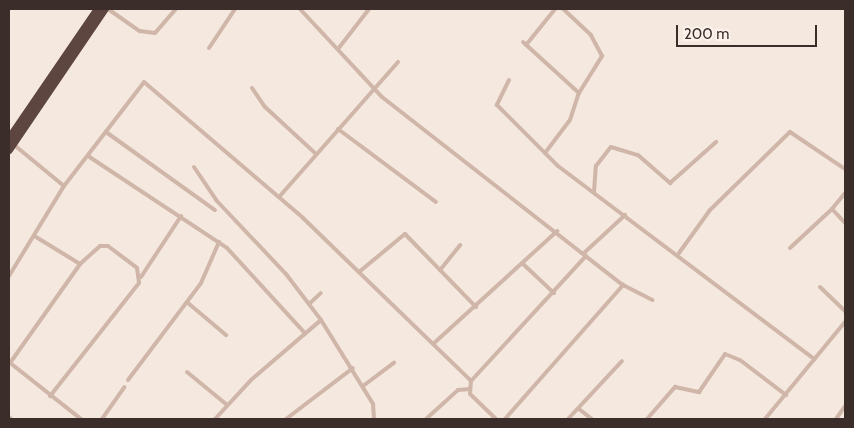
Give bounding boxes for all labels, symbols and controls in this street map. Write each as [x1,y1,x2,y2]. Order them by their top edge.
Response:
scale bar [679,15,820,47]
text: 200 m [684,25,729,43]

